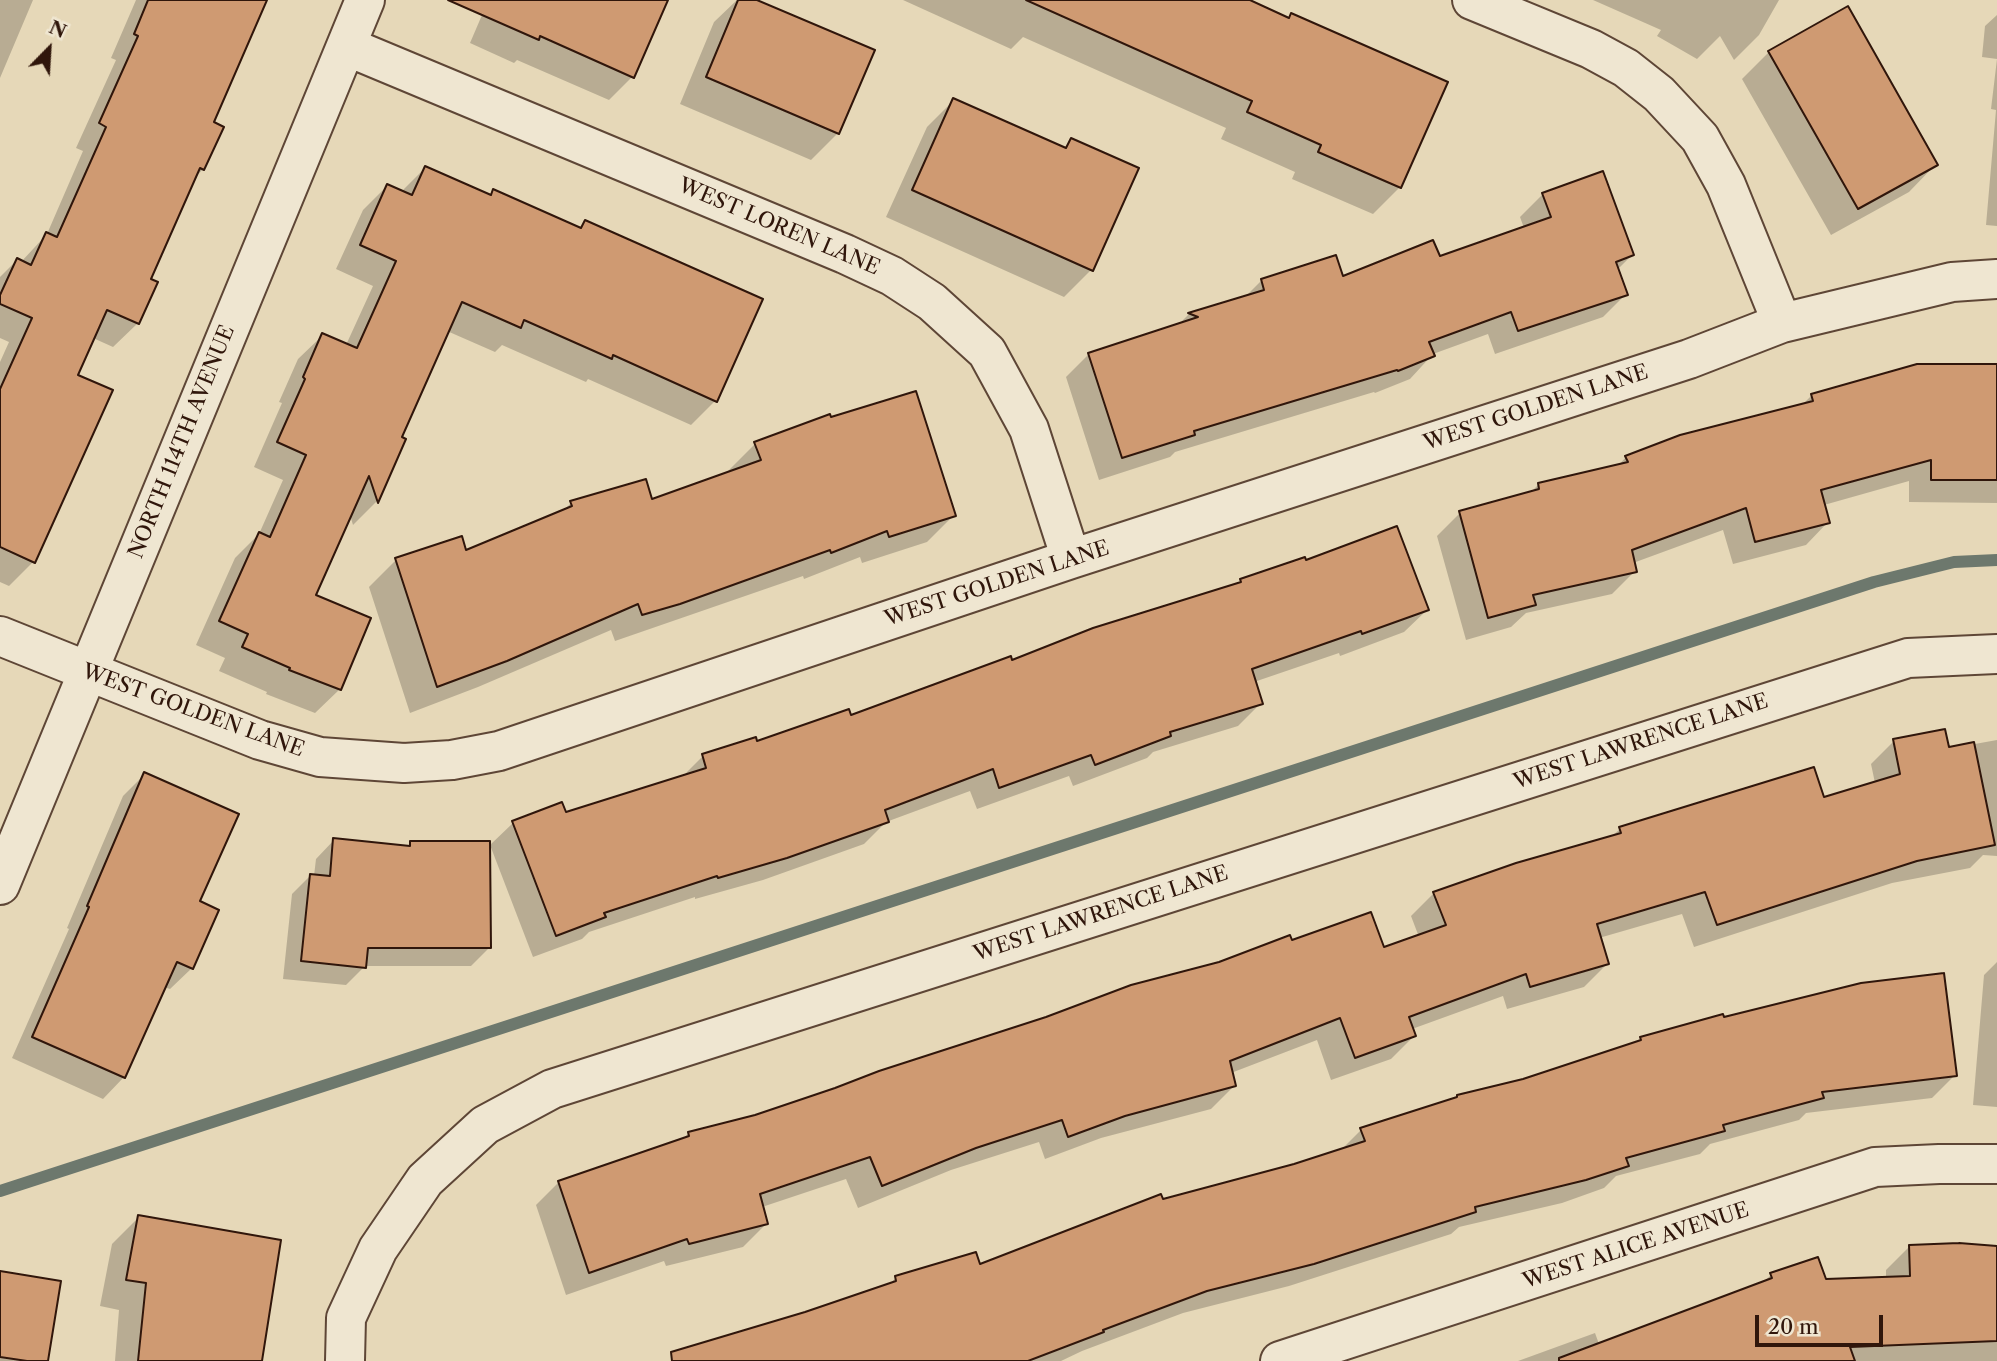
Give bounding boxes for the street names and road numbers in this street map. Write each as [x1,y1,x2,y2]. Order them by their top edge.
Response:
street label: WEST LOREN LANE [675,173,883,281]
street label: NORTH 114TH AVENUE [124,322,240,562]
street label: WEST GOLDEN LANE [1421,360,1651,456]
street label: WEST GOLDEN LANE [882,536,1112,632]
street label: WEST GOLDEN LANE [78,659,308,763]
street label: WEST LAWRENCE LANE [1510,689,1772,795]
street label: WEST LAWRENCE LANE [970,861,1232,967]
street label: WEST ALICE AVENUE [1520,1198,1752,1294]

